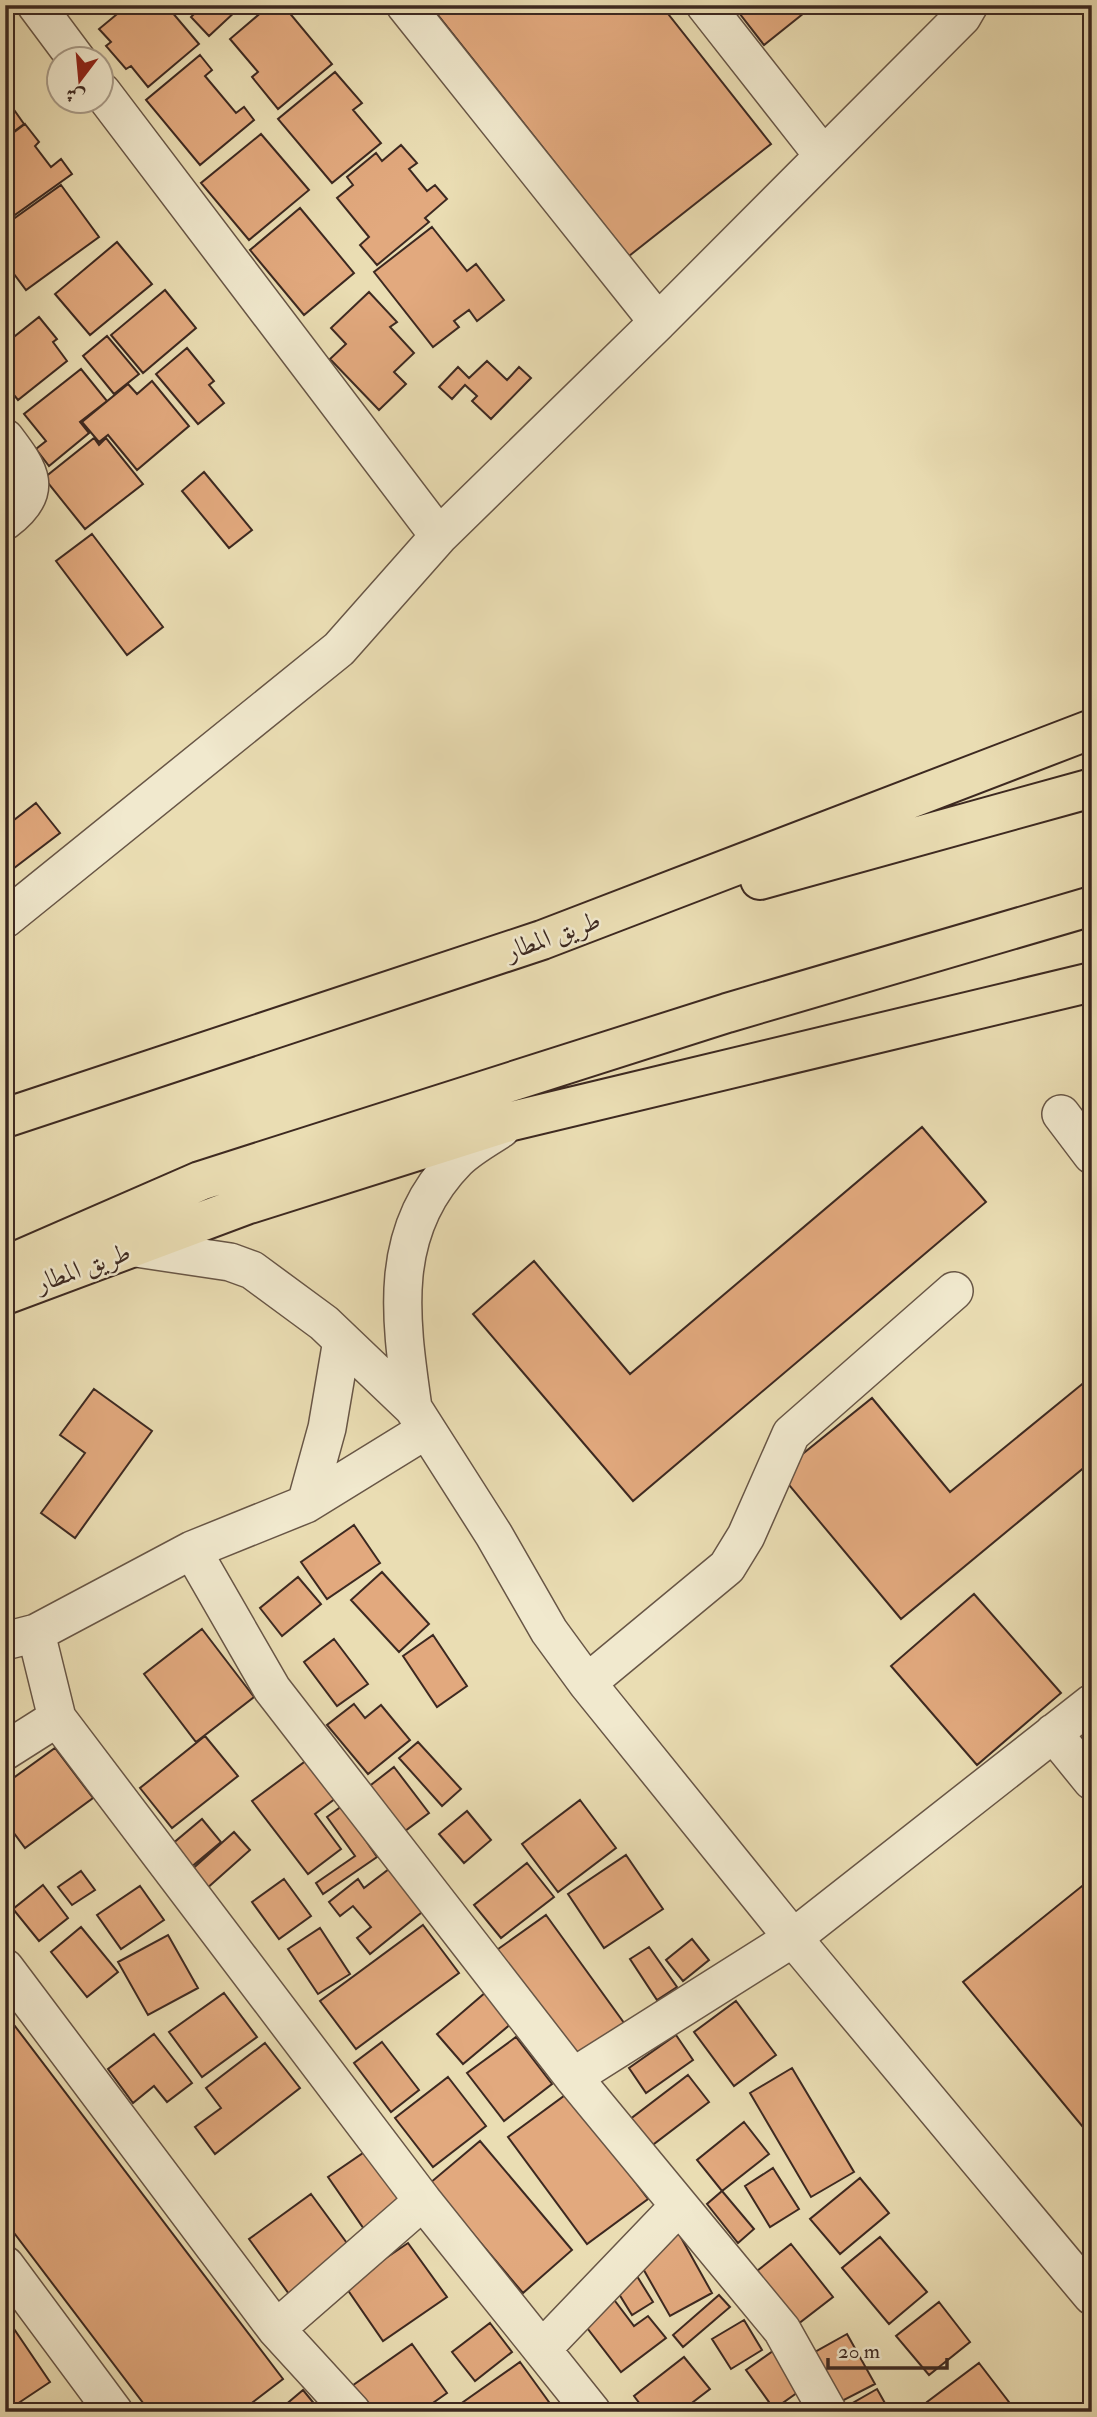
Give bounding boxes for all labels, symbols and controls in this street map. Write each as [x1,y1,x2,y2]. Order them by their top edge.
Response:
north arrow [46,46,116,116]
text: ش [63,81,88,110]
street label: طريق المطار [499,904,605,969]
street label: طريق المطار [29,1236,135,1301]
scale bar [828,2326,946,2370]
text: 20 m [838,2338,880,2365]

